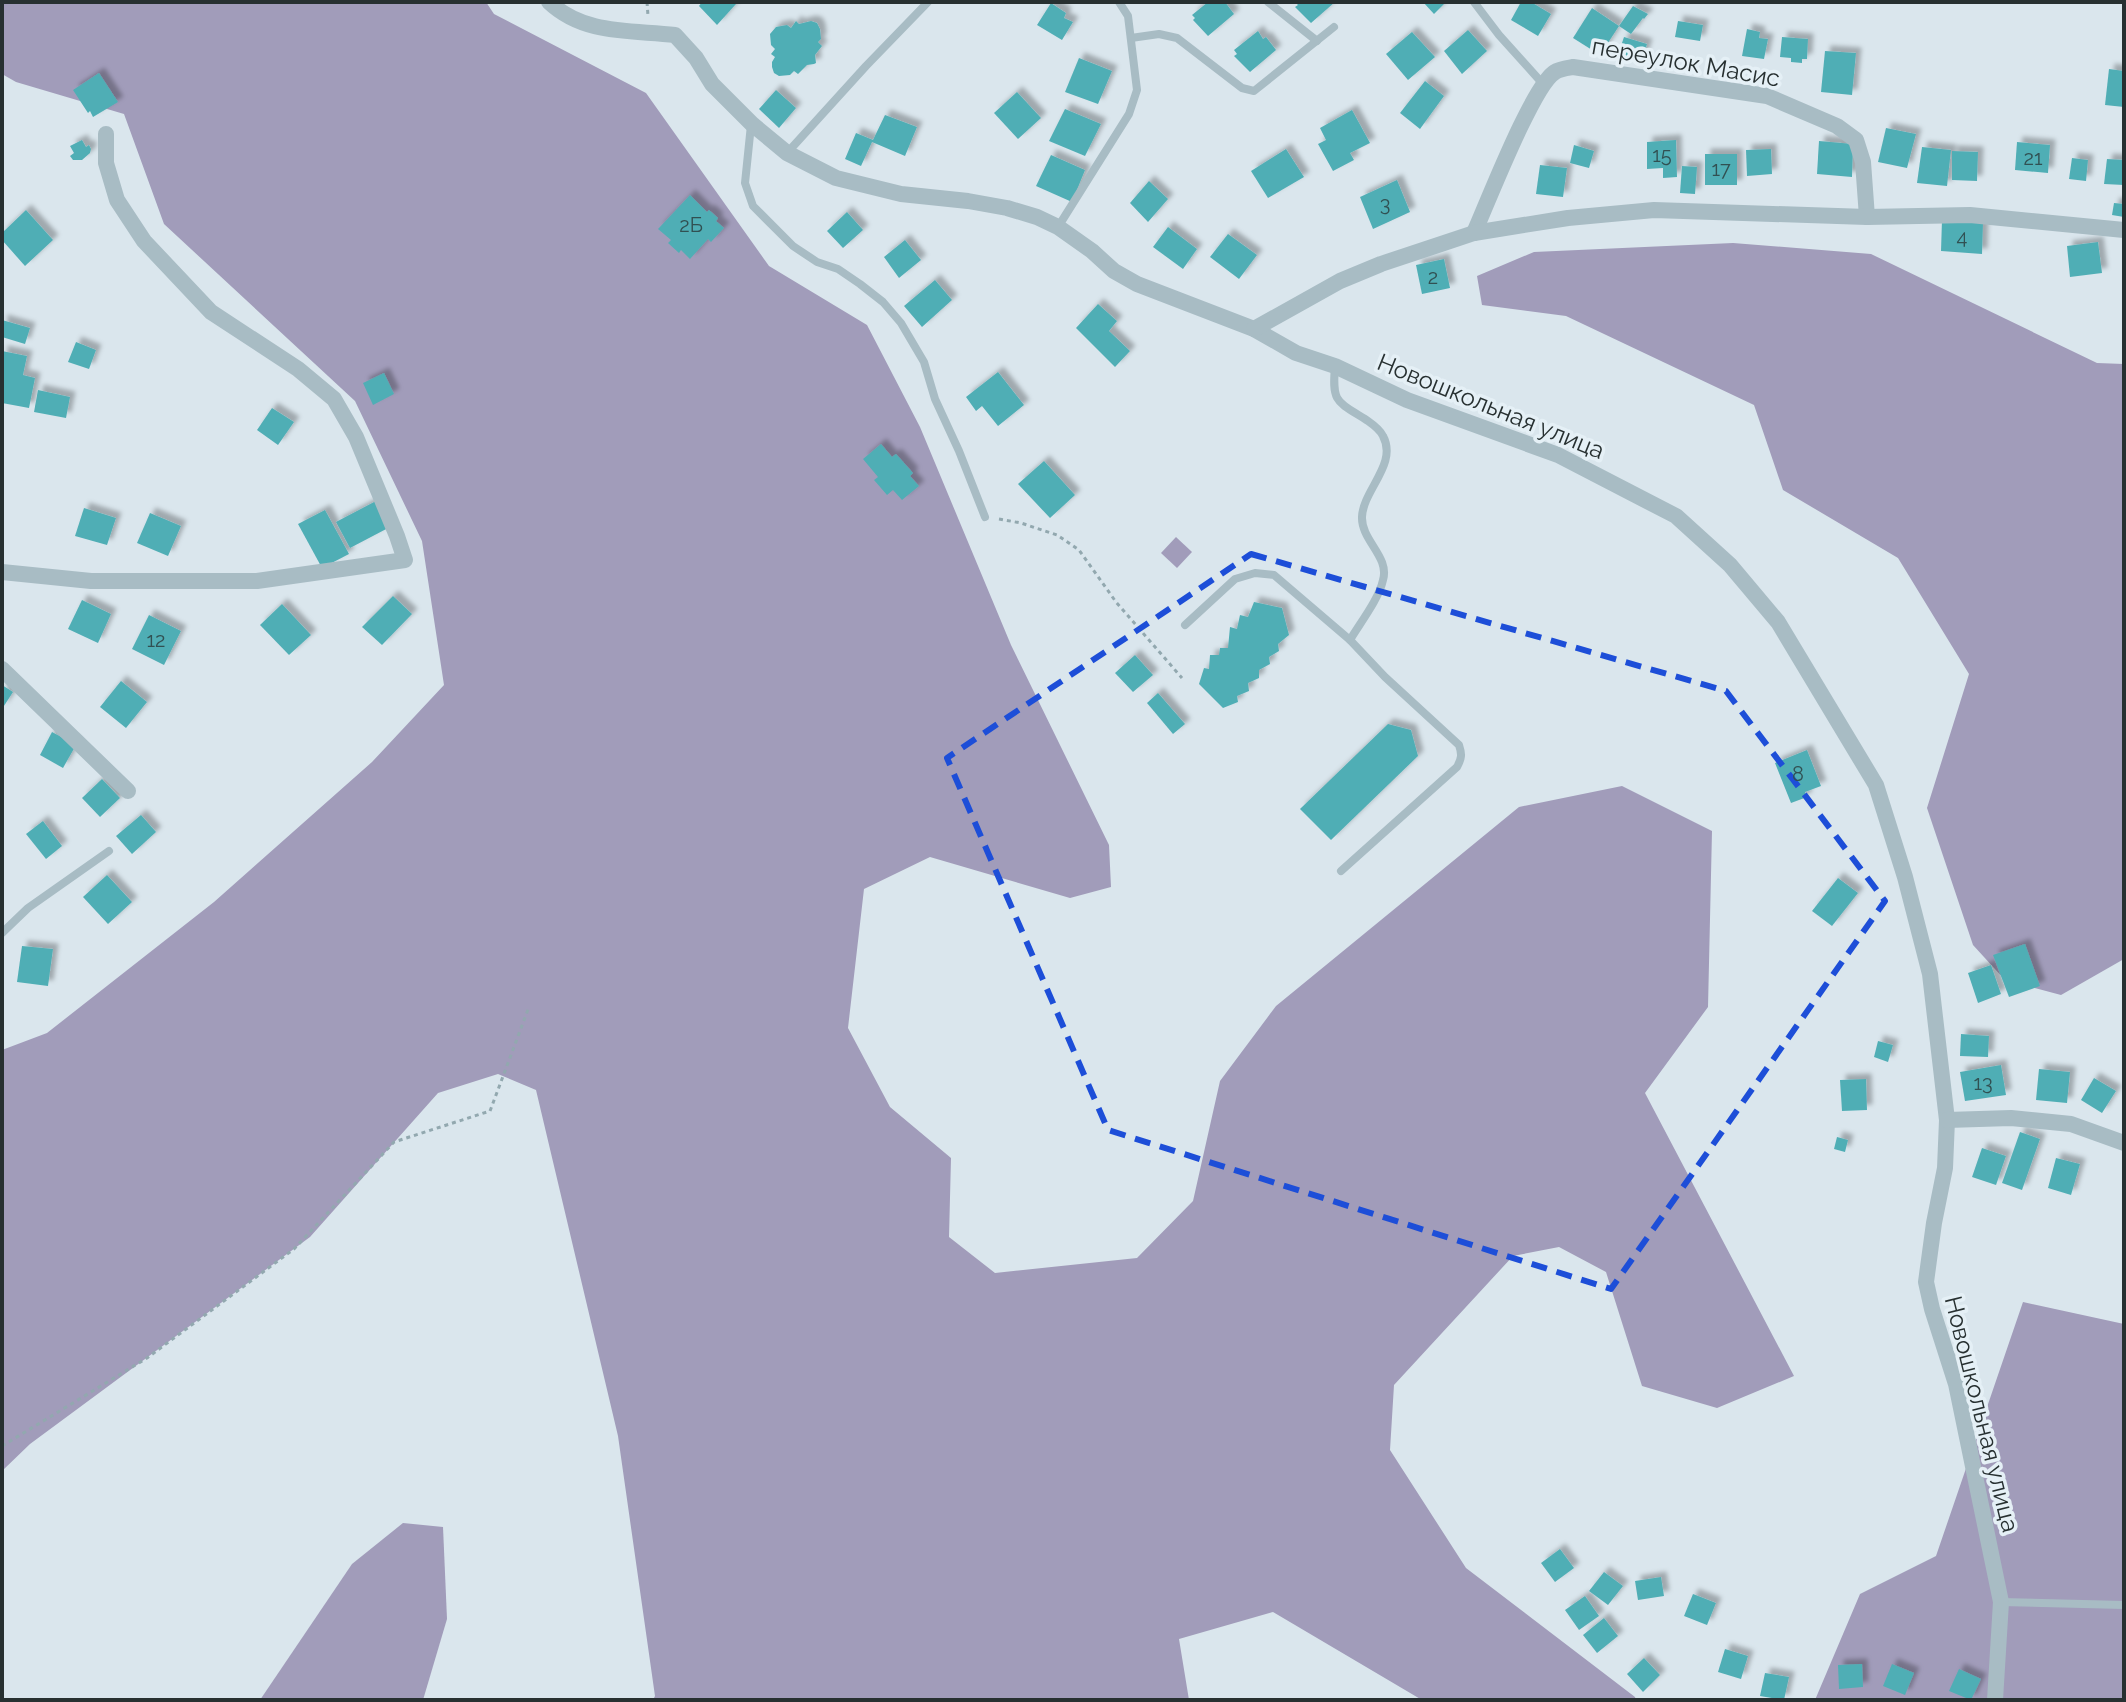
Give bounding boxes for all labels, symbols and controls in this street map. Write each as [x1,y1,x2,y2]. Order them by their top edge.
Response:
street label: переулок Масис [1590,31,1782,93]
house number: 15 [1652,143,1672,167]
house number: 21 [2024,146,2043,170]
house number: 17 [1711,157,1731,181]
house number: 3 [1380,192,1390,216]
house number: 2Б [679,213,703,237]
house number: 4 [1957,225,1968,249]
house number: 2 [1428,265,1438,289]
street label: Новошкольная улица [1373,347,1609,465]
house number: 12 [147,628,165,652]
house number: 8 [1792,762,1804,786]
house number: 13 [1973,1071,1993,1095]
street label: Новошкольная улица [1939,1293,2025,1535]

